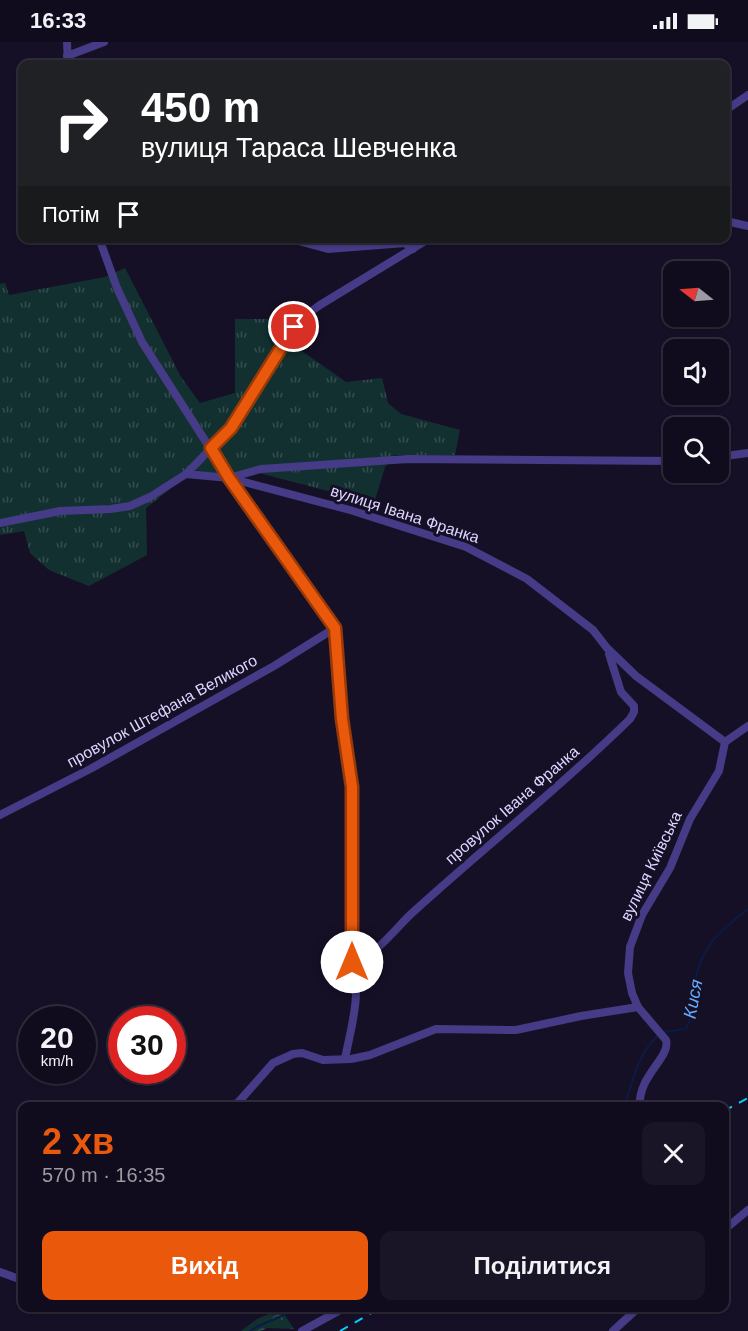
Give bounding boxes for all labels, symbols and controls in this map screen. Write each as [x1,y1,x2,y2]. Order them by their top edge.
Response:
text: 16:33 [30,8,86,33]
icon: right [42,84,120,162]
text: 450 m [141,84,260,131]
text: вулиця Тараса Шевченка [141,133,457,163]
icon: arrive [112,198,145,231]
text: Потім [42,202,100,227]
north arrow [663,261,729,327]
map controls [663,261,729,483]
pin [268,301,319,352]
icon: arrive [277,310,310,343]
button: sound [663,339,729,405]
button: search [663,417,729,483]
street label: вулиця Івана Франка [329,482,482,546]
street label: провулок Штефана Великого [64,651,260,771]
street label: провулок Івана Франка [442,742,582,868]
street label: вулиця Київська [617,808,685,924]
position arrow [320,930,384,994]
water label: Кися [679,977,707,1020]
speed limit sign: 30 [108,1006,186,1084]
text: 20 [40,1021,74,1054]
text: km/h [41,1052,73,1069]
text: 2 хв [42,1121,114,1162]
button: close [642,1122,705,1185]
text: 570 m · 16:35 [42,1164,165,1186]
button: Вихід [42,1231,368,1300]
button: Поділитися [380,1231,705,1300]

